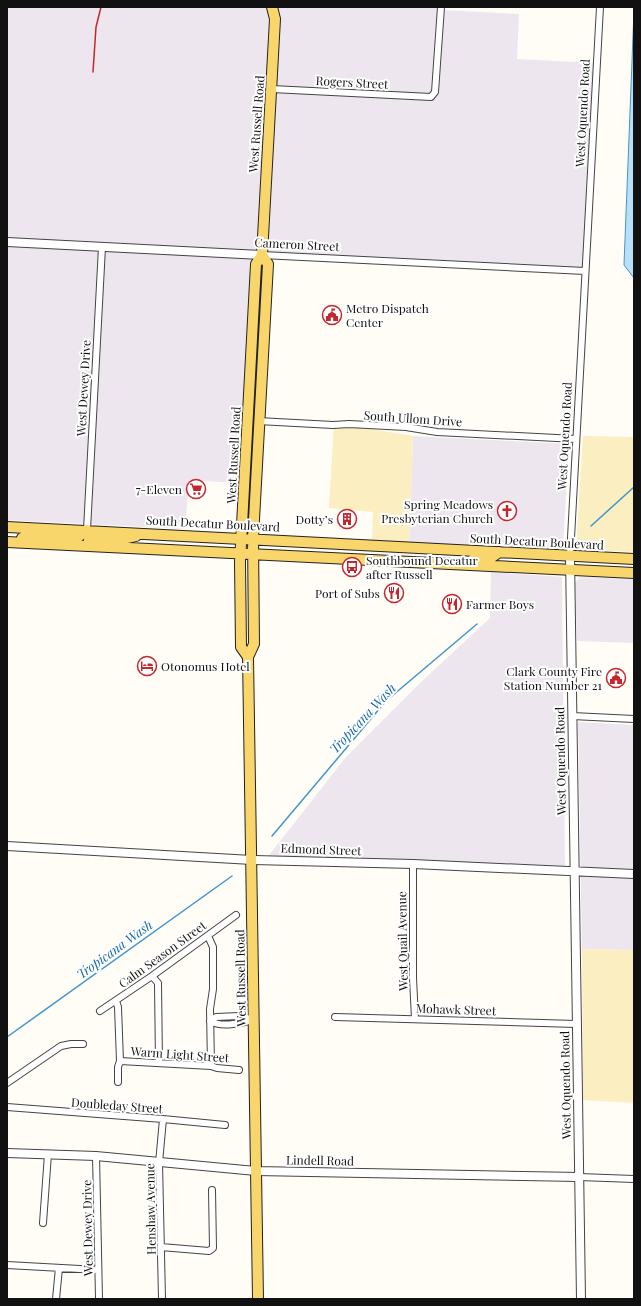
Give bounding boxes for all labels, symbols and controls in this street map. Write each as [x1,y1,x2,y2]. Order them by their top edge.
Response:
street label: West Oquendo Road [571,59,593,168]
street label: Rogers Street [315,72,389,92]
street label: West Russell Road [245,75,267,174]
street label: Cameron Street [254,234,341,254]
place label: Metro Dispatch Center [346,300,429,330]
public building icon: Metro Dispatch Center [321,304,343,326]
street label: West Dewey Drive [72,339,94,438]
street label: West Oquendo Road [553,382,575,491]
street label: West Russell Road [222,406,244,505]
street label: South Ullom Drive [363,407,463,429]
supermarket icon: 7-Eleven [185,478,207,500]
place label: 7-Eleven [136,481,182,497]
place label: Spring Meadows Presbyterian Church [381,496,493,526]
church icon: Spring Meadows Presbyterian Church [496,500,518,522]
building icon: Dotty’s [336,508,358,530]
street label: South Decatur Boulevard [145,511,281,535]
place label: Dotty’s [296,511,333,527]
street label: South Decatur Boulevard [469,529,605,553]
place label: Southbound Decatur after Russell [366,552,479,582]
bus stop icon: Southbound Decatur after Russell [341,556,363,578]
restaurant icon: Port of Subs [383,582,405,604]
place label: Port of Subs [315,585,380,601]
restaurant icon: Farmer Boys [441,593,463,615]
place label: Farmer Boys [466,596,534,612]
hotel icon: Otonomus Hotel [136,655,158,677]
place label: Otonomus Hotel [161,658,250,674]
place label: Clark County Fire Station Number 21 [504,663,603,693]
public building icon: Clark County Fire Station Number 21 [605,667,627,689]
water label: Tropicana Wash [325,679,399,757]
street label: West Oquendo Road [551,707,569,816]
street label: Edmond Street [280,840,362,858]
street label: West Quail Avenue [393,891,411,992]
water label: Tropicana Wash [73,916,155,982]
street label: Calm Season Street [115,916,209,991]
street label: West Russell Road [231,929,249,1028]
street label: Mohawk Street [416,1000,497,1018]
street label: West Oquendo Road [556,1031,574,1140]
street label: Warm Light Street [129,1043,230,1065]
street label: Doubleday Street [71,1094,164,1116]
street label: Lindell Road [286,1151,354,1169]
street label: Henshaw Avenue [141,1163,159,1255]
street label: West Dewey Drive [78,1180,96,1277]

